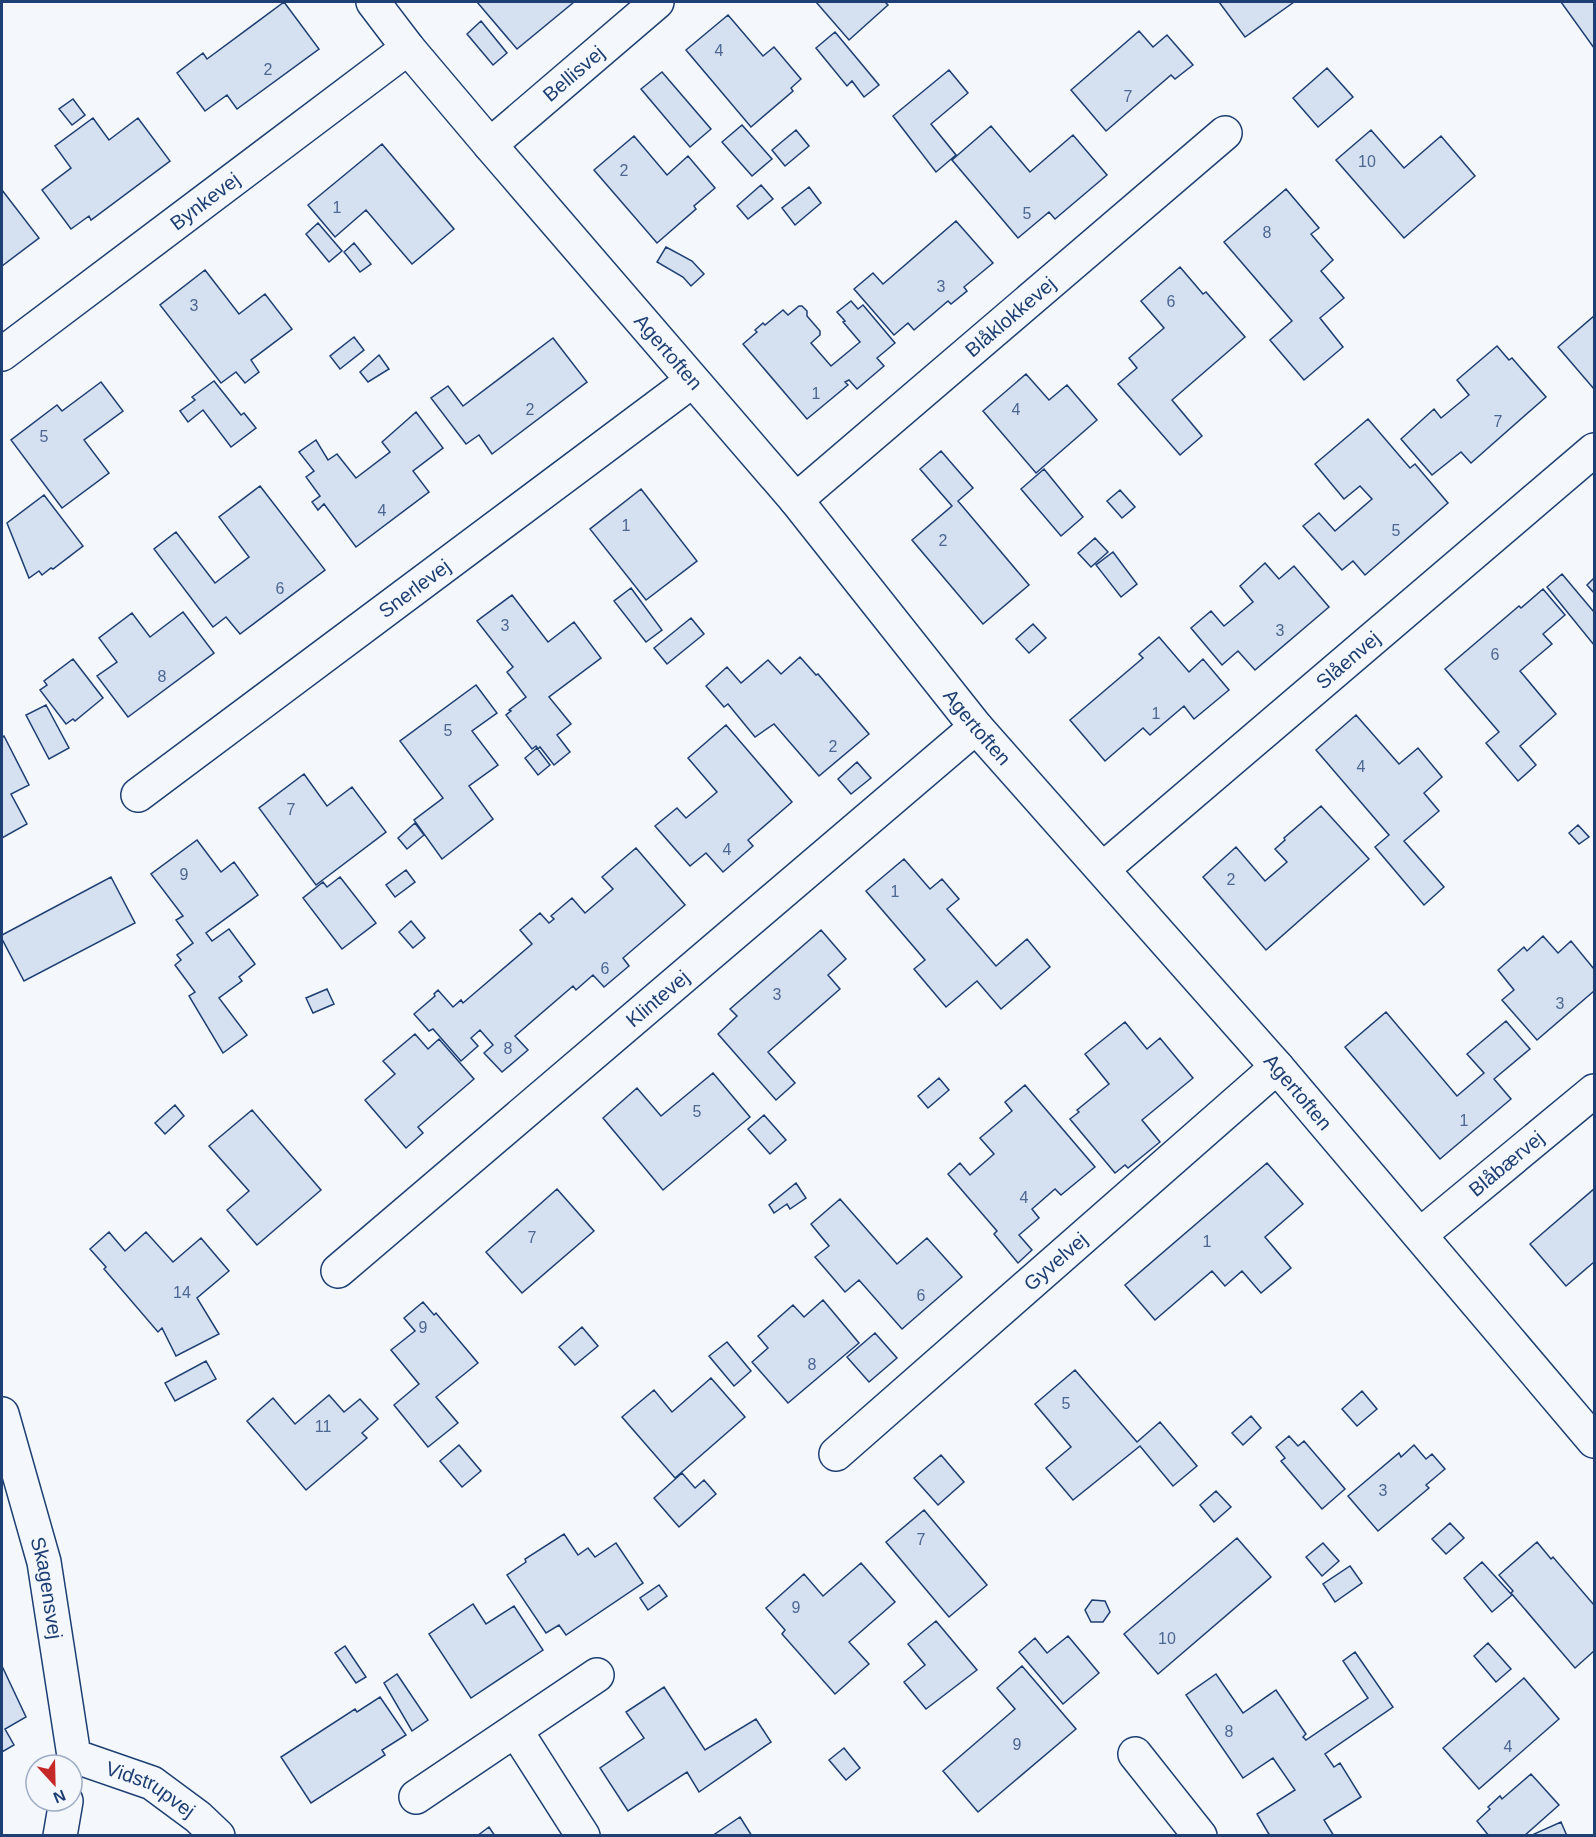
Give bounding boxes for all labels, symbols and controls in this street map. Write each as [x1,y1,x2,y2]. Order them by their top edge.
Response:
street label: Bellisvej [539,41,609,106]
house number: 4 [715,42,724,59]
house number: 2 [264,61,273,78]
house number: 7 [1124,88,1133,105]
house number: 10 [1358,153,1376,170]
house number: 2 [620,162,629,179]
street label: Bynkevej [166,168,244,234]
house number: 1 [333,199,342,216]
house number: 5 [1023,205,1032,222]
house number: 8 [1263,224,1272,241]
street label: Blåklokkevej [961,272,1060,361]
house number: 3 [937,278,946,295]
house number: 6 [1167,293,1176,310]
house number: 3 [190,297,199,314]
street label: Agertoften [630,310,707,394]
house number: 1 [812,385,821,402]
house number: 2 [526,401,535,418]
house number: 4 [1012,401,1021,418]
house number: 7 [1494,413,1503,430]
house number: 5 [40,428,49,445]
house number: 4 [378,502,387,519]
house number: 1 [622,517,631,534]
house number: 5 [1392,522,1401,539]
house number: 2 [939,532,948,549]
street label: Snerlevej [374,555,454,622]
house number: 6 [276,580,285,597]
house number: 3 [501,617,510,634]
house number: 3 [1276,622,1285,639]
street label: Slåenvej [1312,627,1384,693]
house number: 6 [1491,646,1500,663]
house number: 8 [158,668,167,685]
street label: Agertoften [939,685,1015,769]
house number: 1 [1152,705,1161,722]
house number: 5 [444,722,453,739]
house number: 2 [829,738,838,755]
house number: 4 [1357,758,1366,775]
house number: 7 [287,801,296,818]
house number: 4 [723,841,732,858]
house number: 9 [180,866,189,883]
house number: 2 [1227,871,1236,888]
house number: 1 [891,883,900,900]
house number: 6 [601,960,610,977]
street label: Klintevej [622,966,694,1031]
house number: 3 [773,986,782,1003]
house number: 3 [1556,995,1565,1012]
house number: 8 [504,1040,513,1057]
street label: Agertoften [1260,1050,1336,1134]
house number: 5 [693,1103,702,1120]
house number: 1 [1460,1112,1469,1129]
street label: Blåbærvej [1465,1126,1548,1201]
house number: 4 [1020,1189,1029,1206]
street label: Gyvelvej [1019,1228,1092,1295]
house number: 7 [528,1229,537,1246]
house number: 1 [1203,1233,1212,1250]
house number: 14 [173,1284,191,1301]
house number: 6 [917,1287,926,1304]
house number: 9 [419,1319,428,1336]
house number: 8 [808,1356,817,1373]
house number: 5 [1062,1395,1071,1412]
house number: 11 [315,1418,331,1435]
house number: 3 [1379,1482,1388,1499]
house number: 7 [917,1531,926,1548]
street label: Skagensvej [26,1534,67,1641]
house number: 9 [792,1599,801,1616]
house number: 10 [1158,1630,1176,1647]
house number: 8 [1225,1723,1234,1740]
house number: 9 [1013,1736,1022,1753]
house number: 4 [1504,1738,1513,1755]
north arrow [24,1753,84,1813]
street label: Vidstrupvej [103,1757,199,1822]
text: N [51,1786,68,1806]

